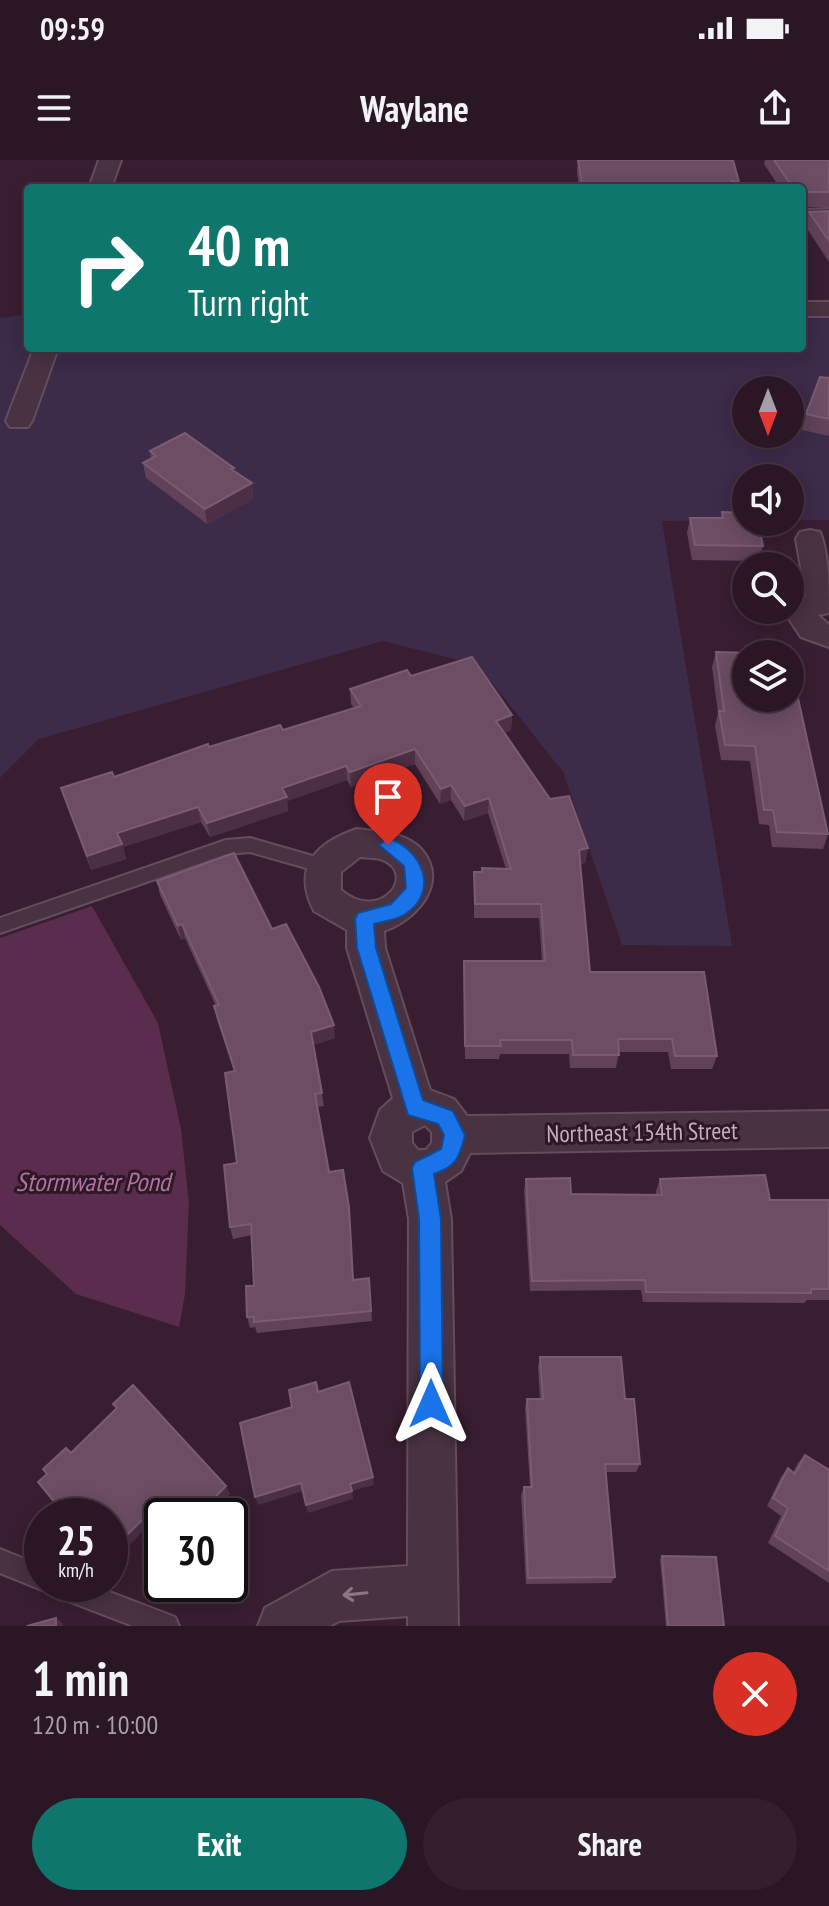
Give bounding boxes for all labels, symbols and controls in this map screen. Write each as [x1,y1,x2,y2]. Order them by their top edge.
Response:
text: 09:59 [40,9,105,48]
text: Waylane [360,85,469,132]
icon: menu [32,86,76,130]
icon: share [753,86,797,130]
text: 40 m [188,209,290,281]
icon: right [56,216,160,320]
text: Turn right [188,279,309,326]
north arrow [732,376,804,448]
map controls [732,376,804,712]
button: sound [732,464,804,536]
button: search [732,552,804,624]
button: layers [732,640,804,712]
pin [354,763,422,845]
icon: arrive [366,775,410,819]
street label: Northeast 154th Street [546,1115,738,1149]
water label: Stormwater Pond [16,1165,174,1198]
position arrow [389,1362,473,1446]
speed limit sign: 30 [144,1498,248,1602]
text: 25 [57,1514,95,1566]
text: km/h [58,1557,94,1583]
one-way arrow [342,1586,369,1601]
text: 1 min [32,1647,129,1709]
button: close [713,1652,797,1736]
text: 120 m · 10:00 [32,1708,158,1741]
button: Exit [32,1798,407,1890]
button: Share [423,1798,797,1890]

